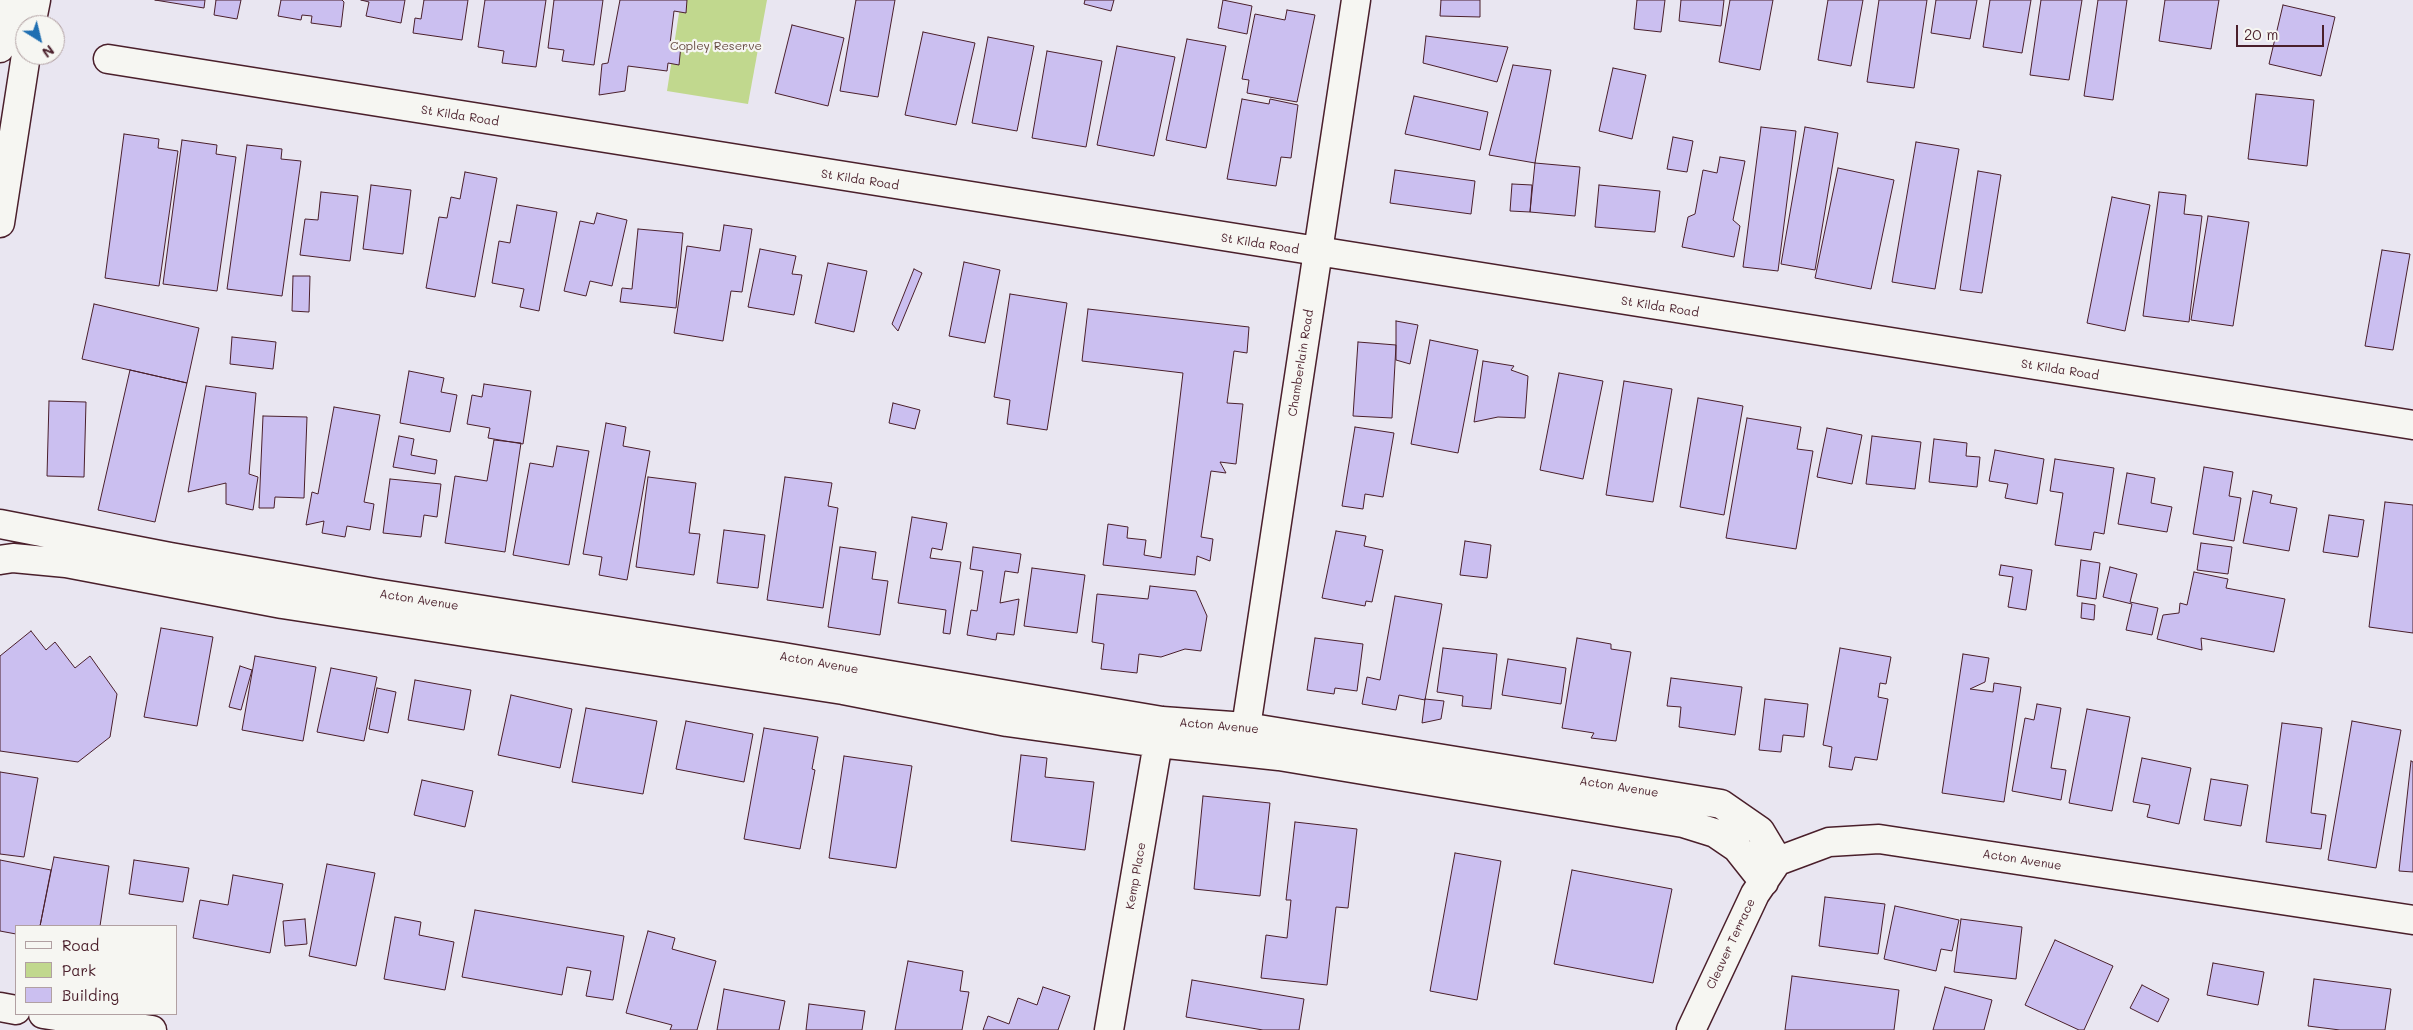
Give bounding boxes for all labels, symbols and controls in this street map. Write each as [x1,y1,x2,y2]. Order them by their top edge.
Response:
north arrow [15,15,65,65]
scale bar [2238,15,2326,47]
text: 20 m [2244,24,2278,44]
park label: Copley Reserve [670,39,762,53]
text: N [39,41,58,63]
street label: St Kilda Road [420,103,500,129]
street label: St Kilda Road [820,167,900,193]
street label: St Kilda Road [1220,231,1300,257]
street label: St Kilda Road [1620,294,1700,320]
street label: Chamberlain Road [1285,309,1317,417]
street label: St Kilda Road [2020,357,2100,383]
street label: Acton Avenue [378,587,460,613]
street label: Acton Avenue [778,649,860,677]
street label: Acton Avenue [1179,715,1259,737]
street label: Acton Avenue [1578,774,1660,800]
street label: Kemp Place [1123,841,1149,911]
street label: Acton Avenue [1981,847,2063,873]
street label: Cleaver Terrace [1704,896,1758,992]
legend [15,925,178,1015]
text: Road [62,935,99,955]
text: Park [62,960,96,980]
text: Building [62,985,119,1005]

